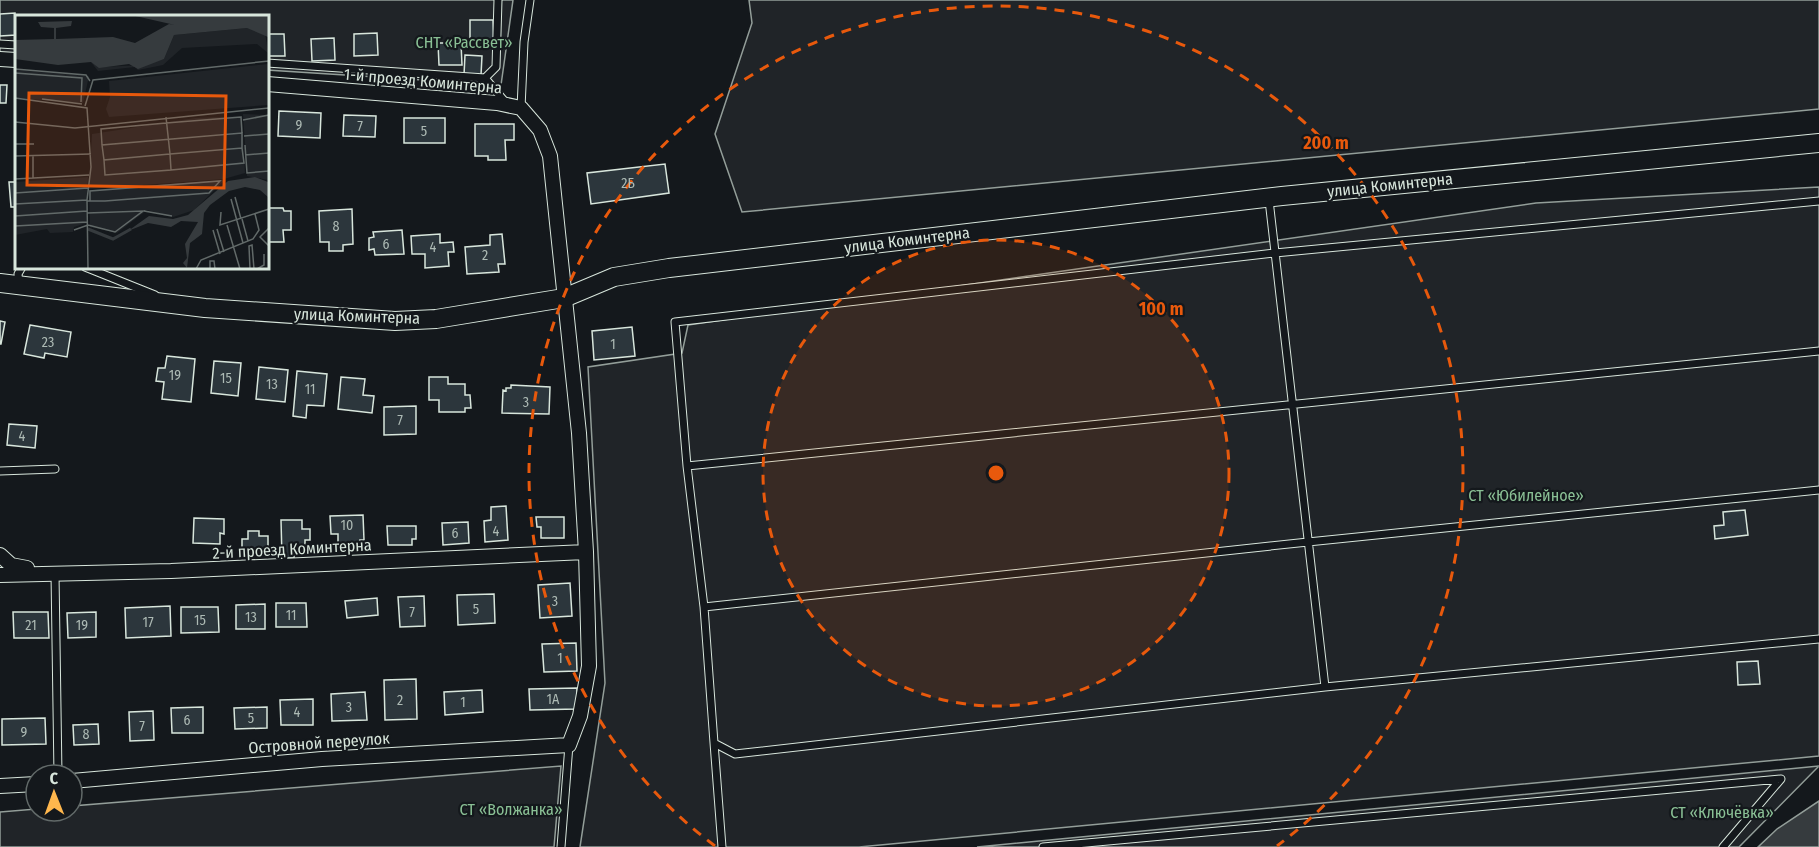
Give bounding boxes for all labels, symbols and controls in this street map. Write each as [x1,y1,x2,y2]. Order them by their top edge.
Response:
inset map [15,15,268,268]
park label: СНТ «Рассвет» [416,33,512,52]
street label: 1-й проезд Коминтерна [343,65,503,97]
house number: 9 [296,117,303,134]
house number: 7 [357,118,363,135]
house number: 5 [421,123,427,140]
text: 200 m [1302,132,1349,154]
street label: улица Коминтерна [1326,169,1454,201]
house number: 2Б [621,175,635,192]
house number: 8 [333,218,340,235]
street label: улица Коминтерна [843,223,971,257]
house number: 6 [383,236,390,253]
house number: 4 [430,239,437,256]
house number: 2 [482,247,488,264]
text: 100 m [1139,298,1183,320]
street label: улица Коминтерна [294,304,421,328]
house number: 23 [42,334,54,351]
house number: 1 [610,336,616,353]
house number: 19 [169,367,181,384]
house number: 15 [220,370,232,387]
house number: 13 [266,376,278,393]
house number: 11 [305,381,315,398]
house number: 3 [523,394,529,411]
house number: 7 [397,412,403,429]
house number: 4 [19,428,26,445]
centre of rings [986,463,1006,483]
park label: СТ «Юбилейное» [1468,486,1584,505]
house number: 10 [341,517,353,534]
house number: 4 [493,523,500,540]
house number: 6 [452,525,459,542]
street label: 2-й проезд Коминтерна [212,535,372,563]
house number: 3 [552,593,558,610]
house number: 5 [473,601,479,618]
house number: 7 [409,604,415,621]
house number: 11 [286,607,296,624]
house number: 13 [245,609,257,626]
house number: 15 [194,612,206,629]
house number: 17 [142,614,154,631]
house number: 21 [25,617,37,634]
house number: 19 [76,617,88,634]
house number: 1 [557,650,563,667]
house number: 1А [547,691,560,708]
house number: 2 [397,692,403,709]
house number: 1 [460,694,466,711]
house number: 3 [346,699,352,716]
house number: 4 [294,704,301,721]
house number: 5 [248,710,254,727]
house number: 6 [184,712,191,729]
house number: 7 [139,718,145,735]
house number: 9 [21,724,28,741]
house number: 8 [83,726,90,743]
street label: Островной переулок [248,729,391,757]
north arrow [24,763,84,823]
text: С [49,769,59,788]
park label: СТ «Волжанка» [460,800,563,819]
park label: СТ «Ключёвка» [1670,803,1774,822]

